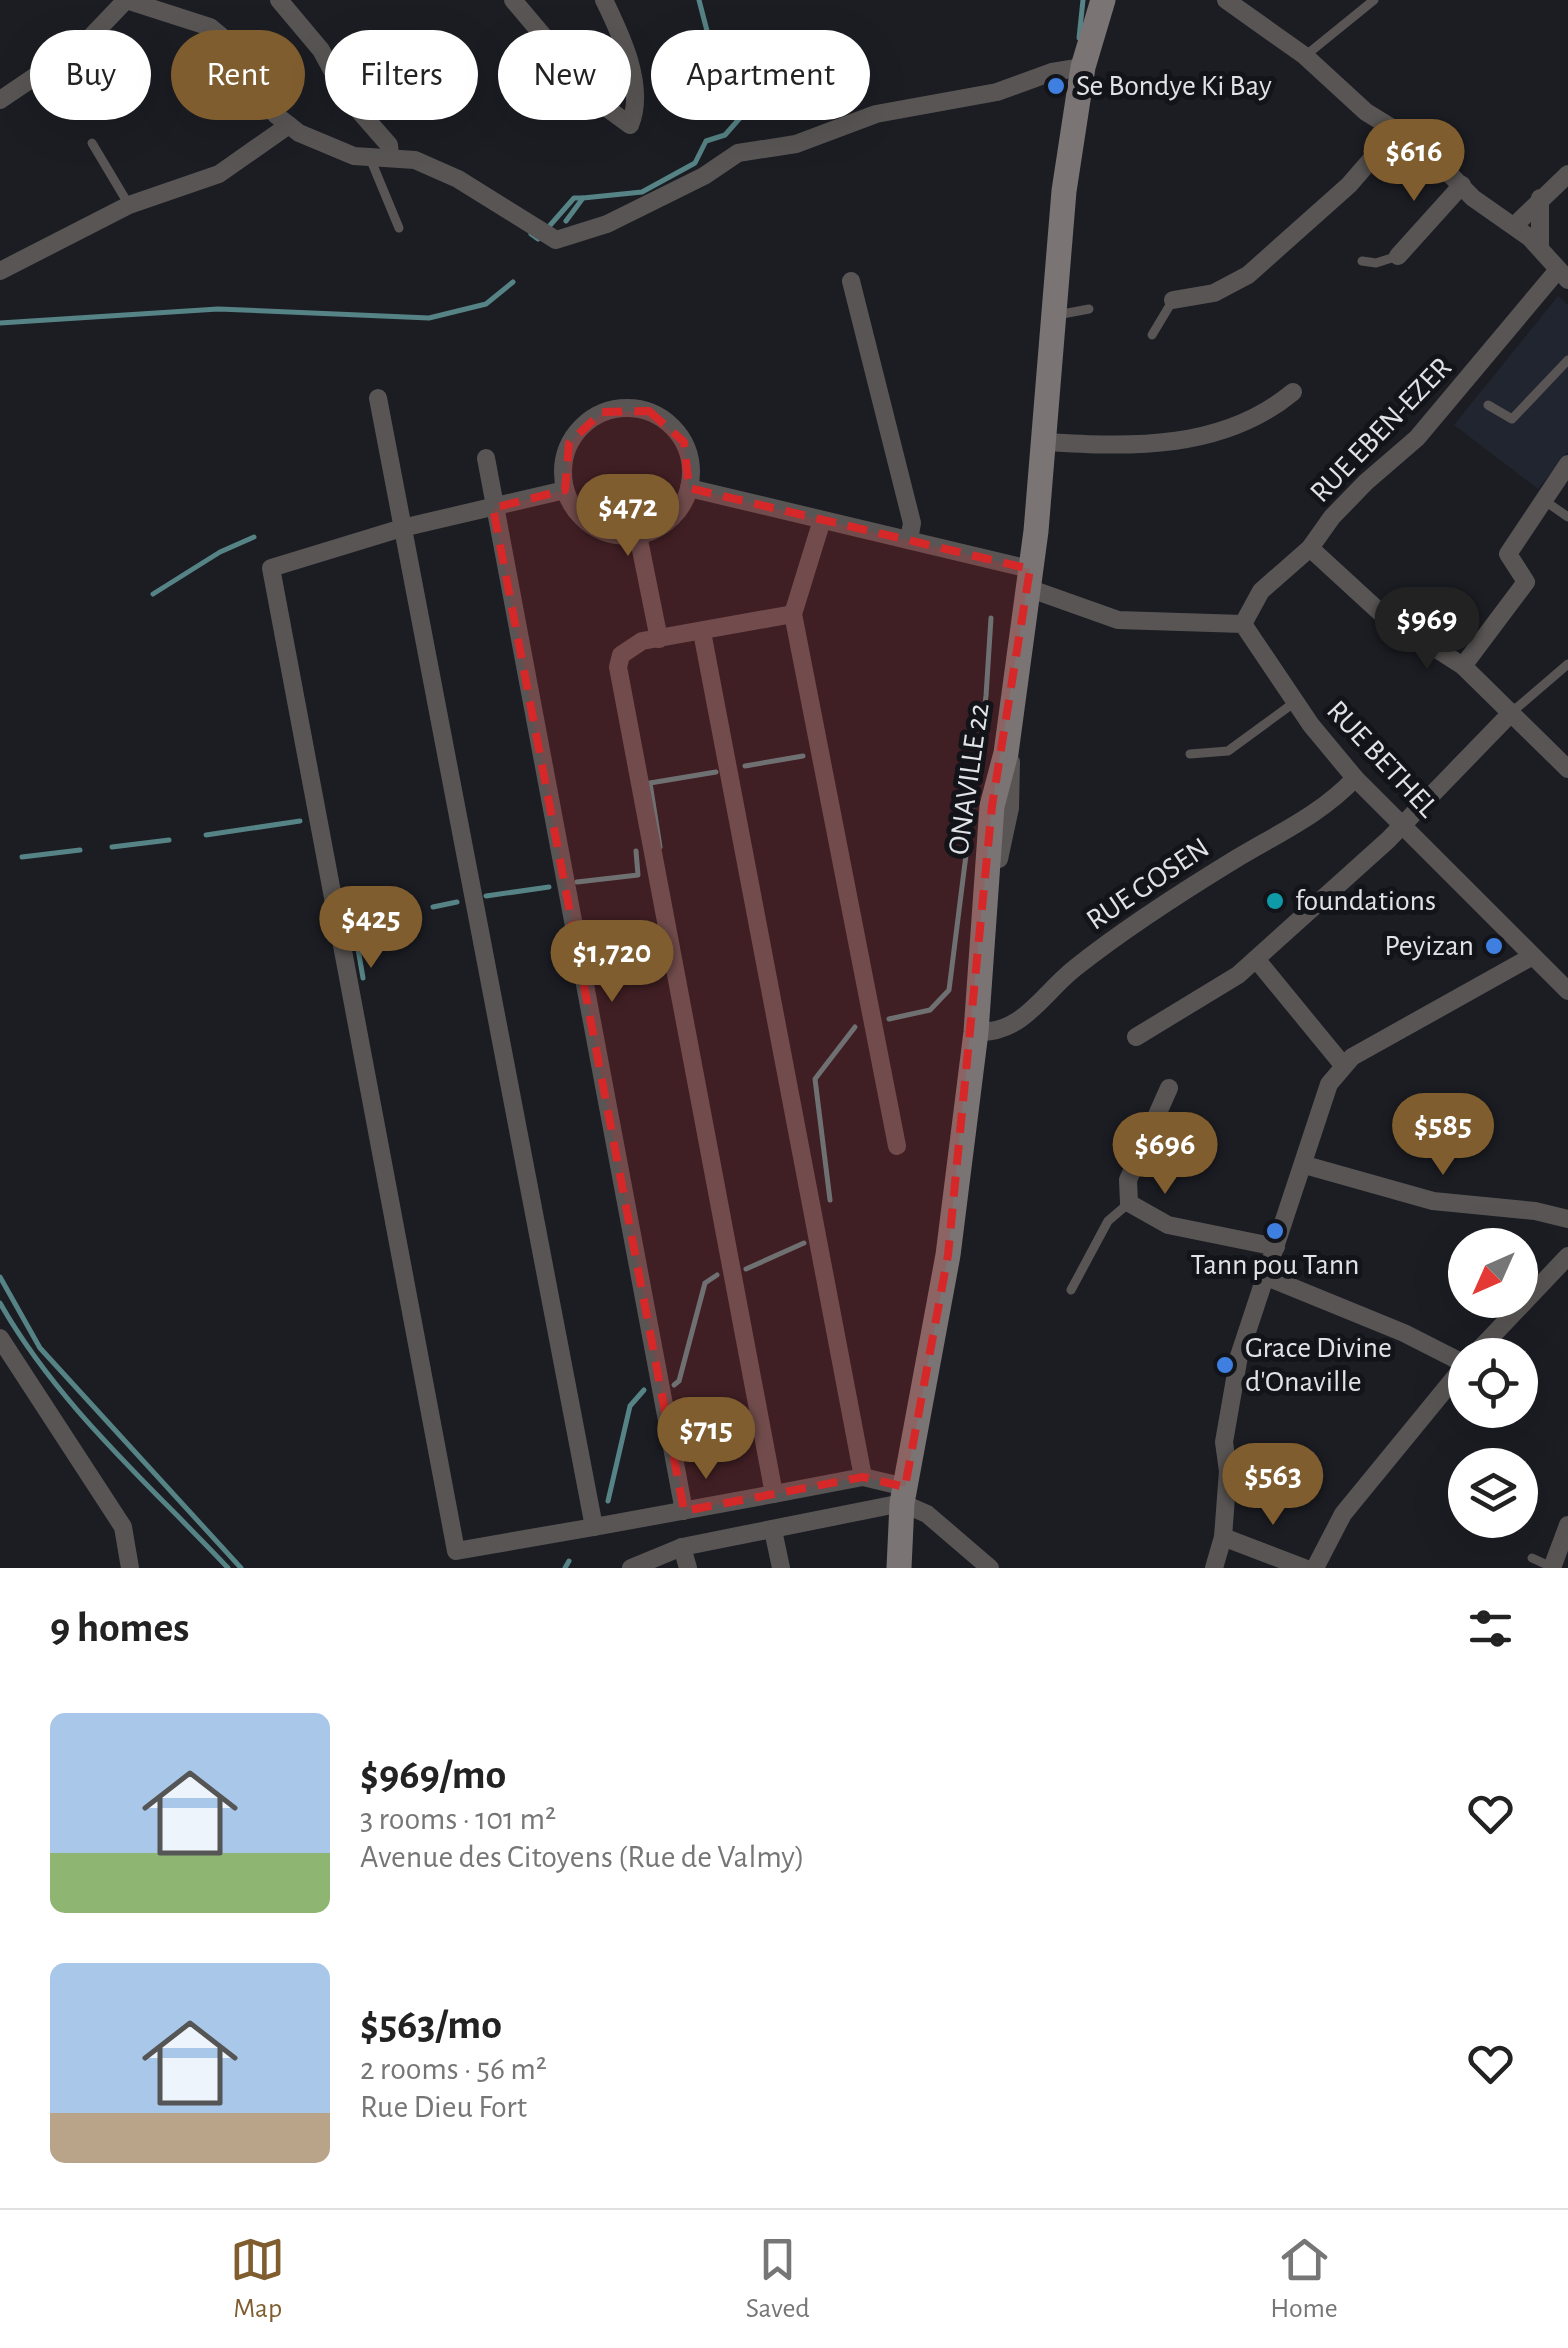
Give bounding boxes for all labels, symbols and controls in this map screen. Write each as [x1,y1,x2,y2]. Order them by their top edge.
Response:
chip: Buy [30,30,151,120]
chip: Rent [171,30,305,120]
chip: Filters [325,30,478,120]
chip: New [498,30,631,120]
chip: Apartment [651,30,870,120]
place label: Se Bondye Ki Bay [1076,71,1272,101]
marker: Se Bondye Ki Bay [1045,75,1067,97]
pin: $616 [1355,119,1473,204]
text: $616 [1386,135,1442,167]
street label: RUE EBEN-EZER [1305,352,1457,508]
pin: $472 [569,474,687,559]
text: $472 [598,490,658,522]
pin: $969 [1368,587,1486,672]
text: $969 [1397,603,1457,635]
street label: RUE BETHEL [1321,695,1443,823]
street label: ONAVILLE 22 [944,701,994,857]
street label: RUE GOSEN [1081,832,1215,936]
pin: $425 [312,886,430,971]
place label: foundations [1295,886,1436,916]
marker: foundations [1264,890,1286,912]
text: $425 [341,902,401,934]
pin: $1,720 [531,920,693,1005]
place label: Peyizan [1384,931,1474,961]
marker: Peyizan [1483,935,1505,957]
text: $1,720 [573,936,651,968]
pin: $585 [1384,1093,1502,1178]
text: $585 [1414,1109,1472,1141]
pin: $696 [1106,1112,1224,1197]
text: $696 [1135,1128,1195,1160]
marker: Tann pou Tann [1264,1220,1286,1242]
north arrow [1448,1228,1538,1318]
map controls [1448,1228,1538,1538]
place label: Tann pou Tann [1190,1250,1360,1280]
place label: Grace Divine d'Onaville [1245,1333,1392,1397]
button: locate [1448,1338,1538,1428]
marker: Grace Divine d'Onaville [1214,1354,1236,1376]
pin: $715 [647,1397,765,1482]
text: $715 [679,1413,733,1445]
pin: $563 [1214,1443,1332,1528]
button: layers [1448,1448,1538,1538]
text: $563 [1244,1459,1302,1491]
icon: filters [1463,1601,1518,1656]
text: 9 homes [50,1607,189,1649]
icon: home [130,1753,250,1873]
text: $969/mo [360,1754,506,1796]
icon: heart [1463,1786,1518,1841]
text: 3 rooms · 101 m² [360,1803,556,1835]
text: Avenue des Citoyens (Rue de Valmy) [360,1841,805,1873]
icon: home [130,2003,250,2123]
text: $563/mo [360,2004,502,2046]
icon: heart [1463,2036,1518,2091]
text: 2 rooms · 56 m² [360,2053,547,2085]
text: Rue Dieu Fort [360,2091,527,2123]
tab: Map [230,2232,285,2326]
tab: Saved [746,2232,810,2326]
tab: Home [1270,2232,1338,2326]

